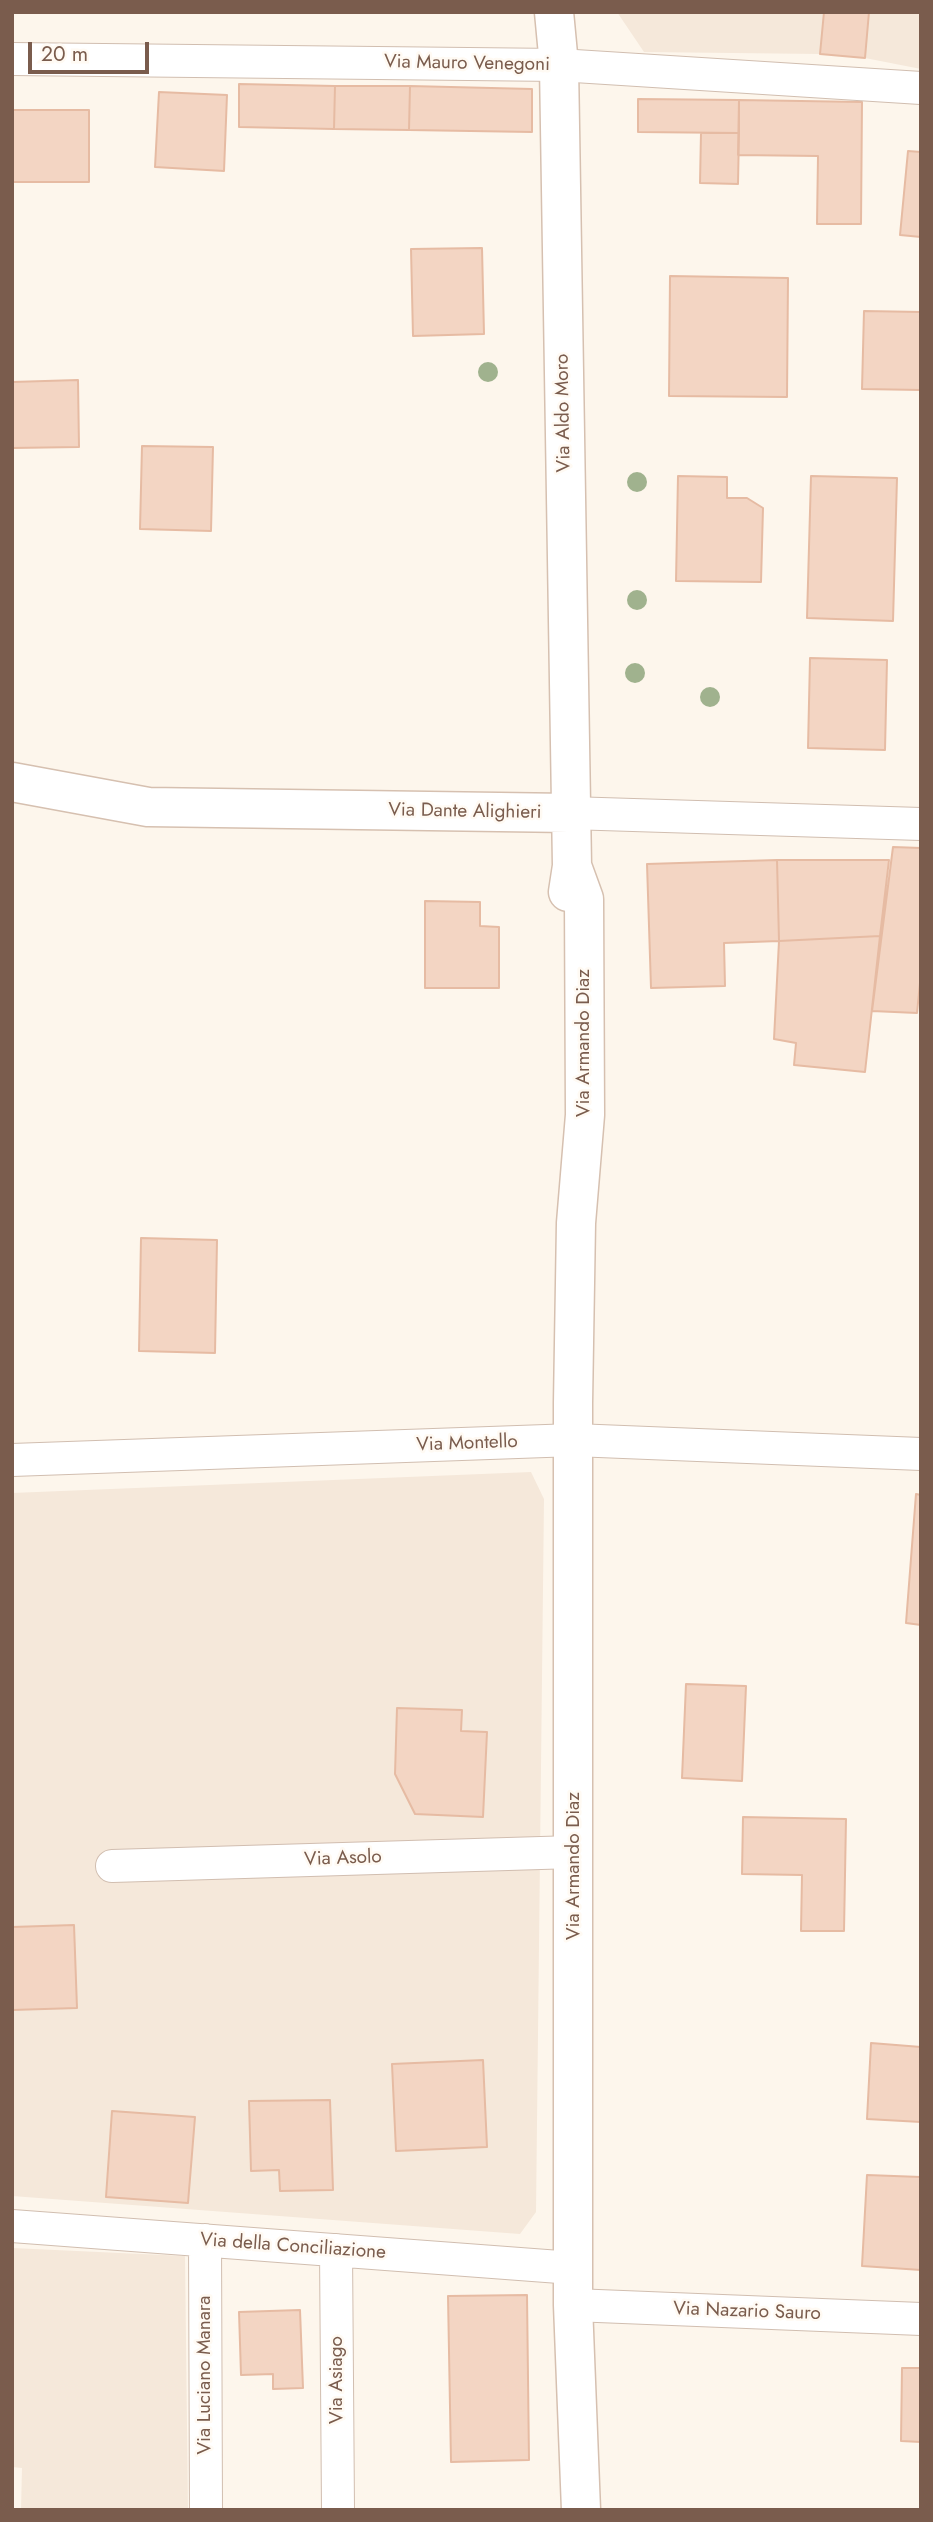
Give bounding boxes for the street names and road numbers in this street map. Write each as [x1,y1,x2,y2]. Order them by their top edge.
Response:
street label: Via Mauro Venegoni [384,51,550,77]
street label: Via Aldo Moro [552,354,576,472]
street label: Via Dante Alighieri [388,799,542,825]
street label: Via Armando Diaz [573,969,595,1117]
street label: Via Montello [416,1431,518,1457]
street label: Via Armando Diaz [563,1792,585,1940]
street label: Via Asolo [304,1846,382,1872]
street label: Via della Conciliazione [199,2229,387,2265]
street label: Via Luciano Manara [194,2296,216,2454]
street label: Via Nazario Sauro [673,2298,821,2326]
street label: Via Asiago [326,2336,348,2424]

